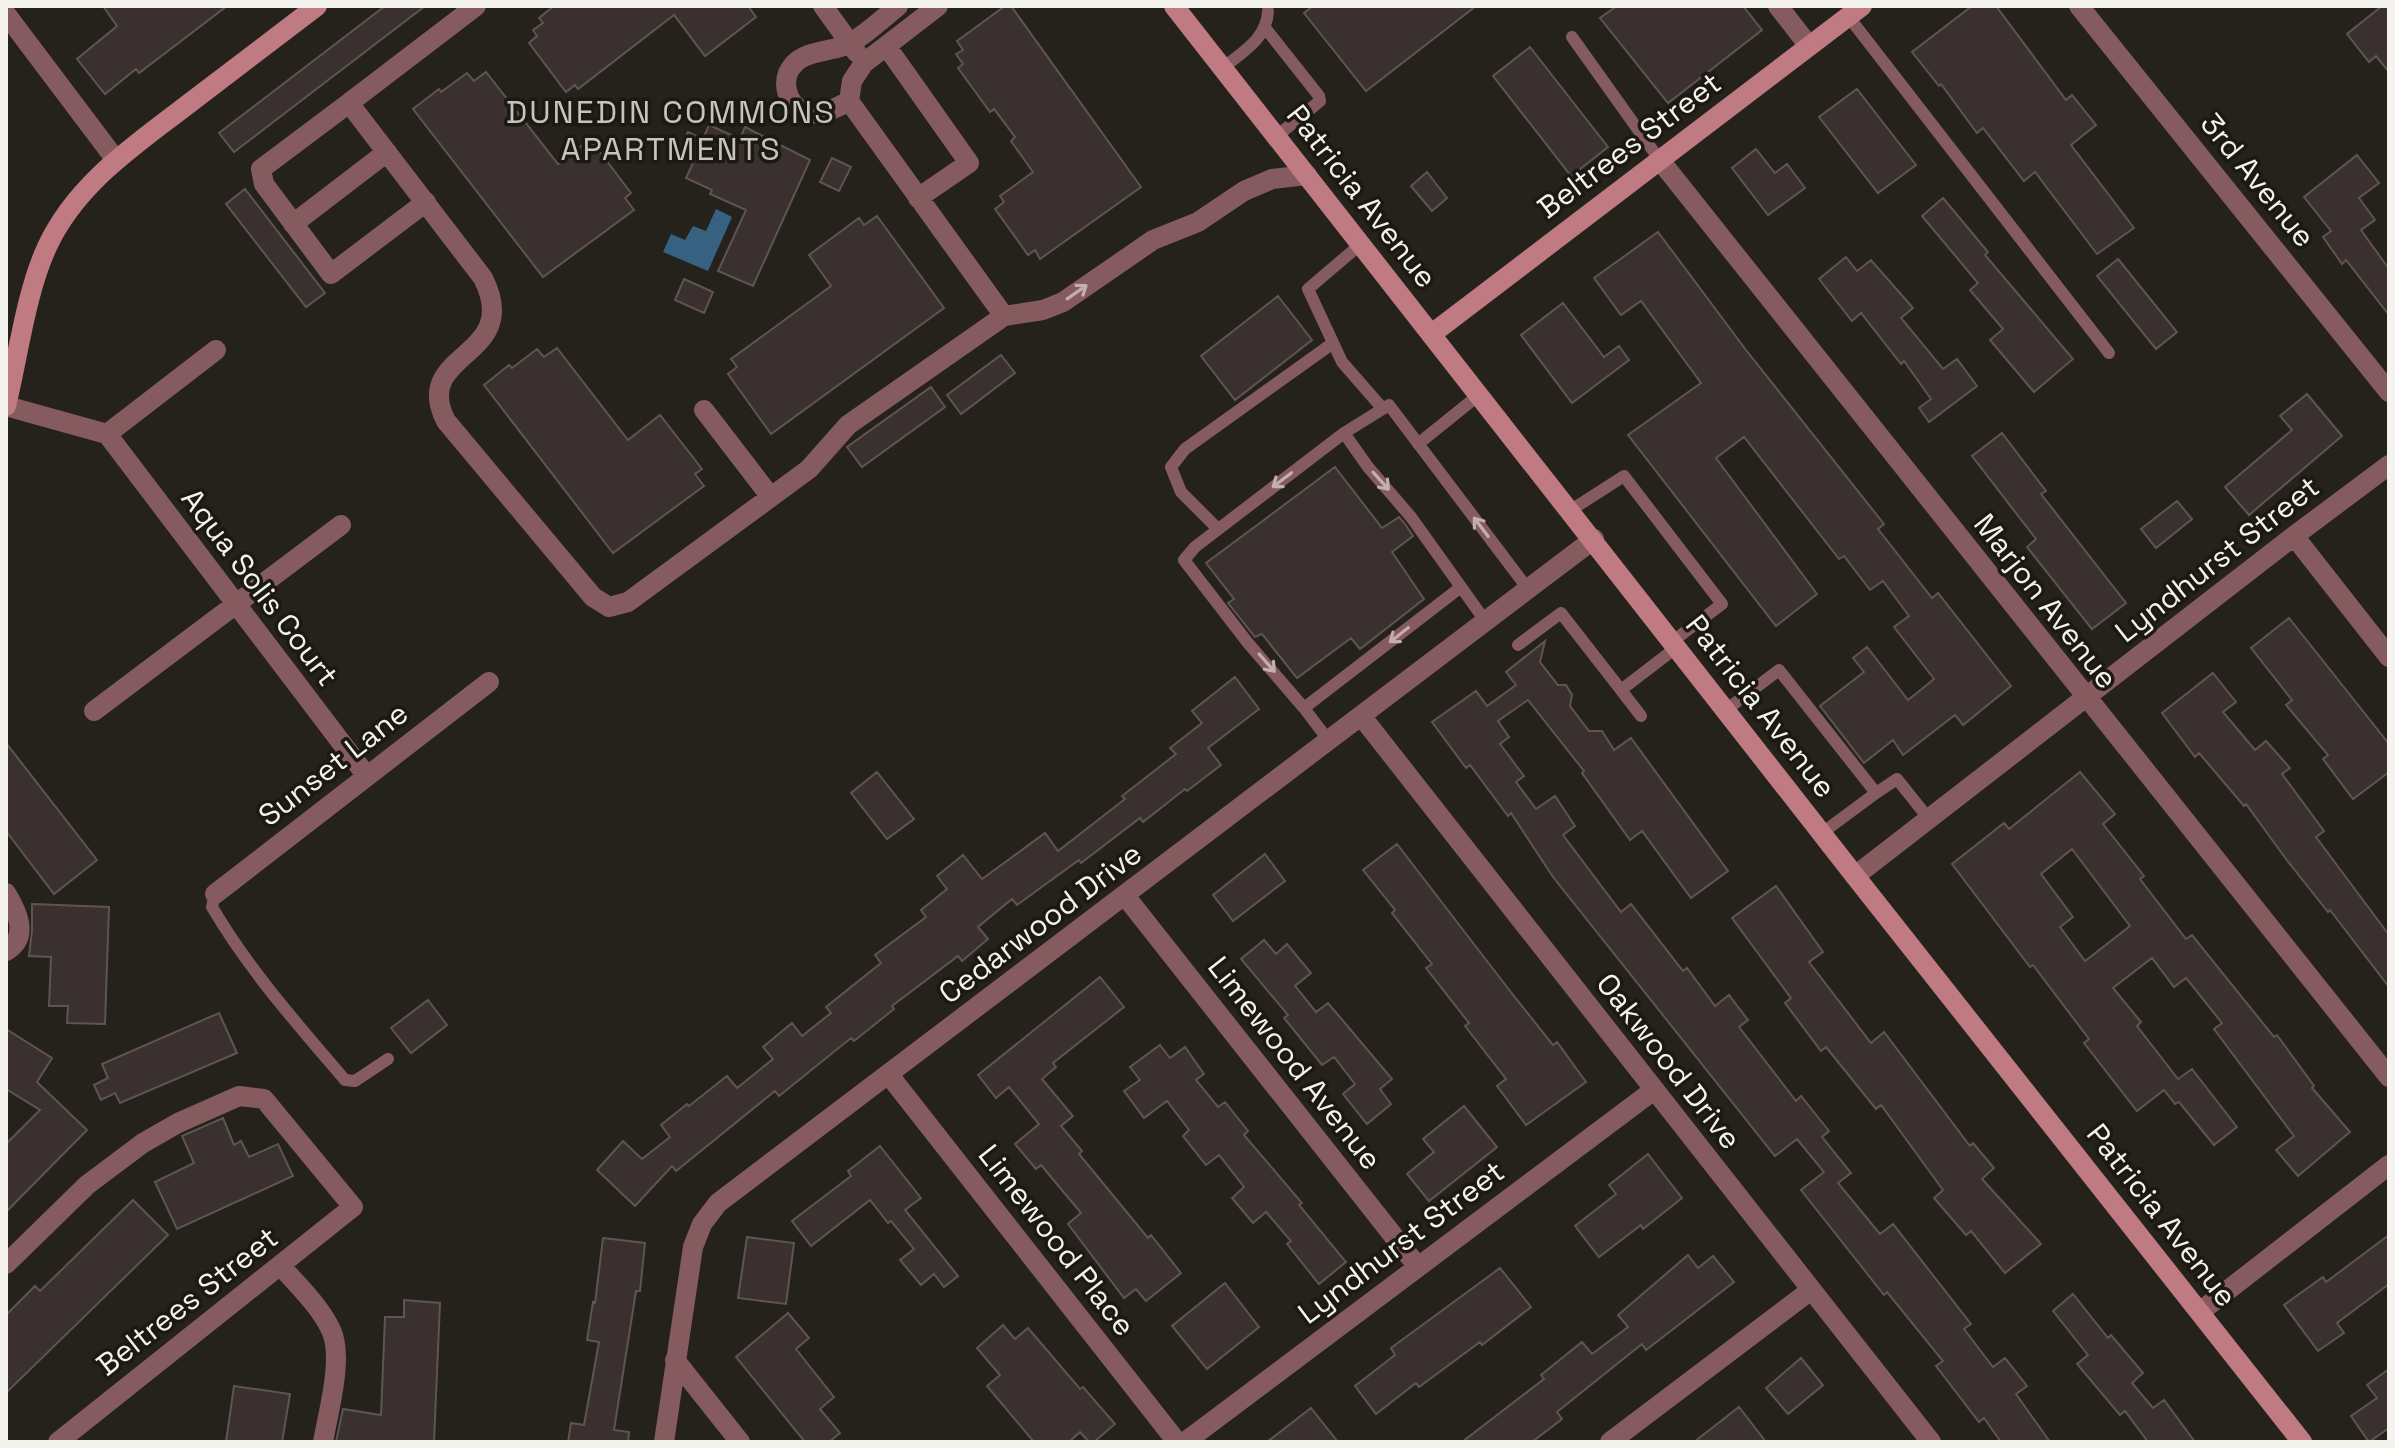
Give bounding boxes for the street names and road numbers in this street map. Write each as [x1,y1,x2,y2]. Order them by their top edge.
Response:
street label: Beltrees Street [1529,63,1729,227]
street label: Patricia Avenue [1278,96,1446,296]
street label: 3rd Avenue [2192,105,2324,255]
street label: Lyndhurst Street [2107,467,2327,651]
street label: Aqua Solis Court [173,480,347,694]
street label: Marjon Avenue [1965,505,2127,697]
street label: Patricia Avenue [1677,606,1845,806]
street label: Sunset Lane [250,693,416,835]
street label: Cedarwood Drive [931,834,1149,1012]
street label: Limewood Avenue [1199,948,1391,1178]
street label: Oakwood Drive [1588,965,1750,1157]
street label: Patricia Avenue [2078,1115,2246,1315]
street label: Limewood Place [970,1136,1144,1344]
street label: Lyndhurst Street [1290,1152,1512,1332]
street label: Beltrees Street [88,1218,286,1384]

